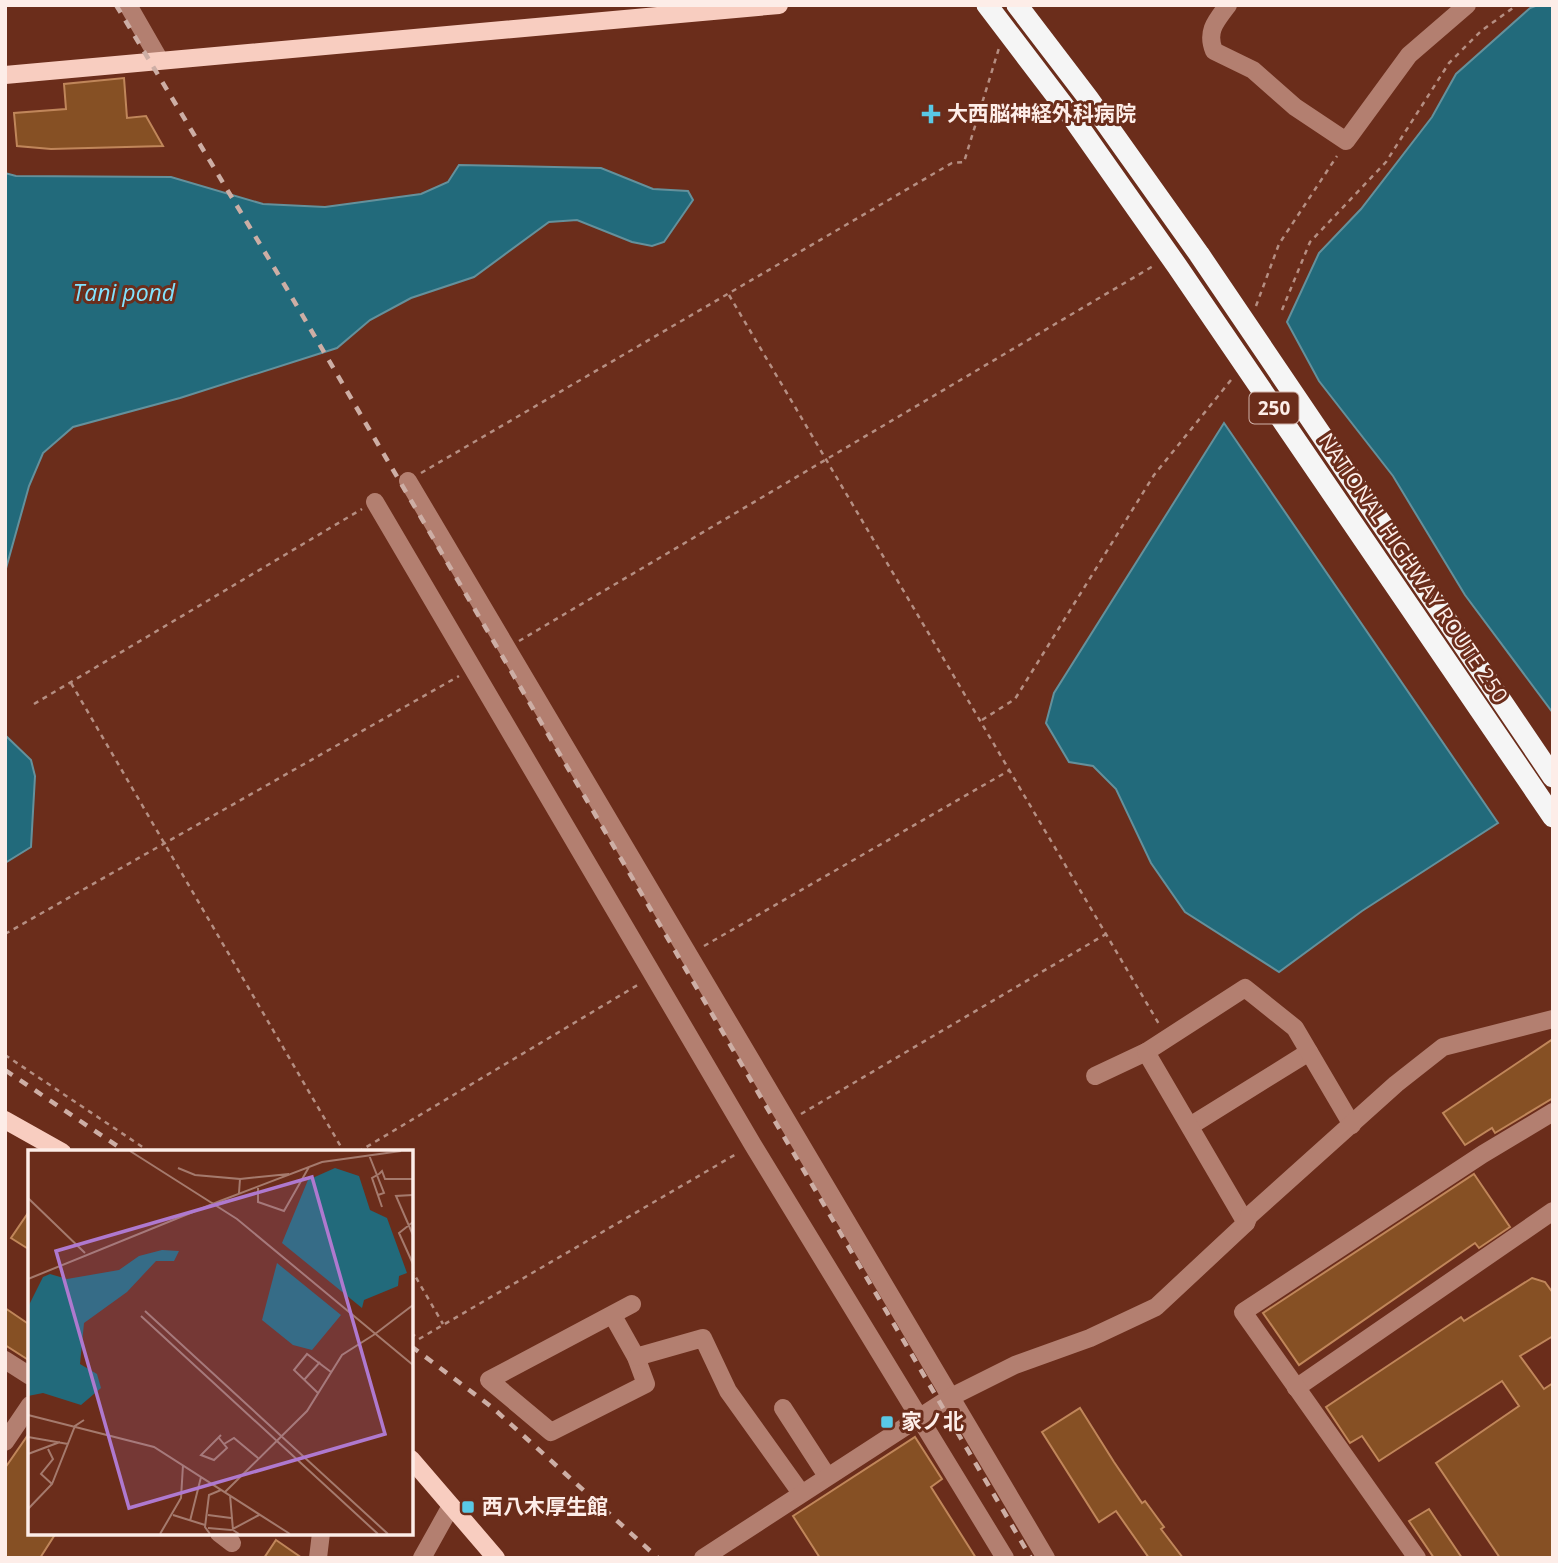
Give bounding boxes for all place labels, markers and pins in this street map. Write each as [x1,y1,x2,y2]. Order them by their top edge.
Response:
place label: 大西脳神経外科病院 [947,99,1136,127]
marker: 大西脳神経外科病院 [921,104,941,124]
place label: 家ノ北 [901,1407,964,1435]
marker: 家ノ北 [879,1414,895,1430]
place label: 西八木厚生館 [482,1492,608,1520]
marker: 西八木厚生館 [460,1499,476,1515]

